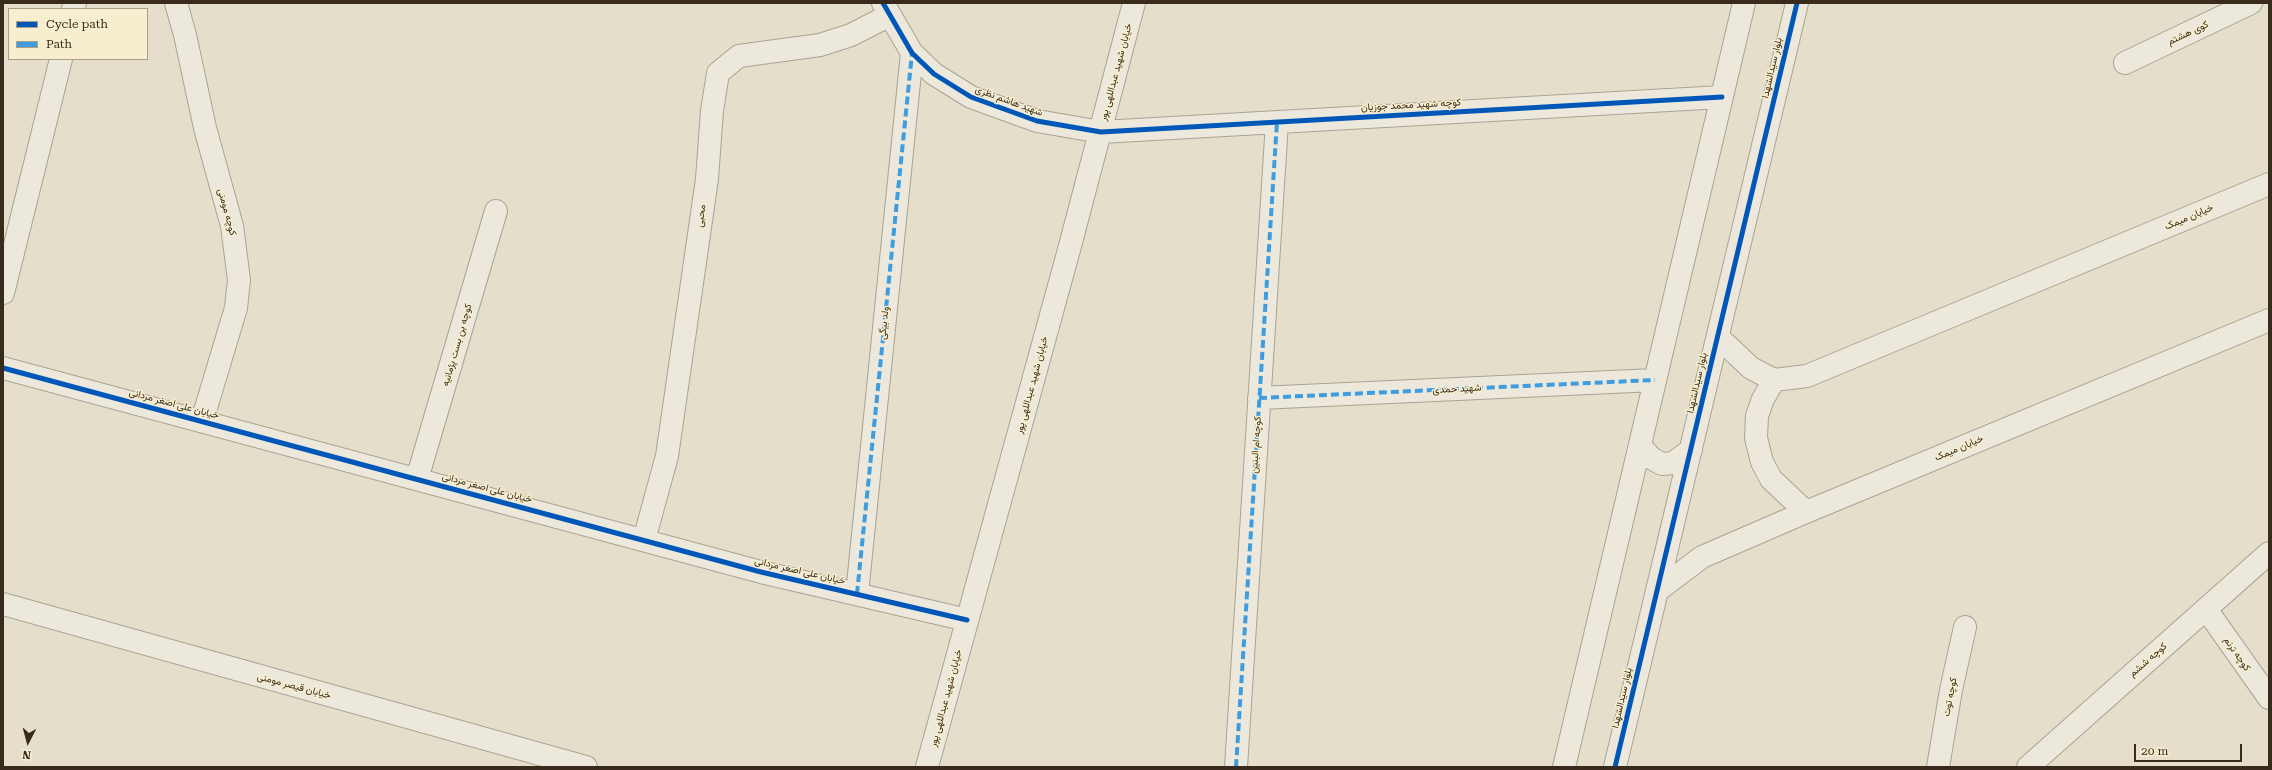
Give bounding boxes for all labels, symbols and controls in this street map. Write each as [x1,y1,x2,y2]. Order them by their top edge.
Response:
legend [8,8,148,60]
text: Cycle path [46,17,108,31]
street label: کوی هشتم [2166,18,2210,48]
street label: خیابان شهید عبداللهی پور [1097,22,1135,122]
street label: بلوار سیدالشهدا [1759,36,1785,100]
text: Path [46,37,72,51]
street label: شهید هاشم نظری [974,83,1044,119]
street label: کوچه شهید محمد جوزیان [1361,96,1461,114]
street label: کوچه مومنی [215,187,239,237]
street label: خیابان میمک [2163,201,2215,233]
street label: محبی [693,204,709,228]
street label: کوچه بن بست پژمانیه [439,302,475,388]
street label: ولد بیگی [876,306,892,340]
street label: خیابان شهید عبداللهی پور [1013,335,1051,435]
street label: بلوار سیدالشهدا [1684,351,1710,415]
street label: شهید حمدی [1432,382,1482,396]
street label: خیابان علی اصغر مردانی [128,386,220,422]
street label: کوچه ام البنین [1248,416,1264,474]
street label: خیابان میمک [1933,432,1985,464]
street label: خیابان علی اصغر مردانی [441,470,533,506]
street label: خیابان علی اصغر مردانی [753,555,847,587]
street label: کوچه ترنم [2221,635,2253,673]
street label: کوچه ششم [2127,640,2169,680]
street label: خیابان شهید عبداللهی پور [927,648,965,748]
street label: بلوار سیدالشهدا [1609,666,1635,730]
street label: خیابان قیصر مومنی [256,670,332,702]
street label: کوچه توت [1940,676,1960,718]
north arrow [8,722,48,762]
scale bar [2136,736,2244,762]
text: 20 m [2141,744,2168,758]
text: N [22,748,32,761]

